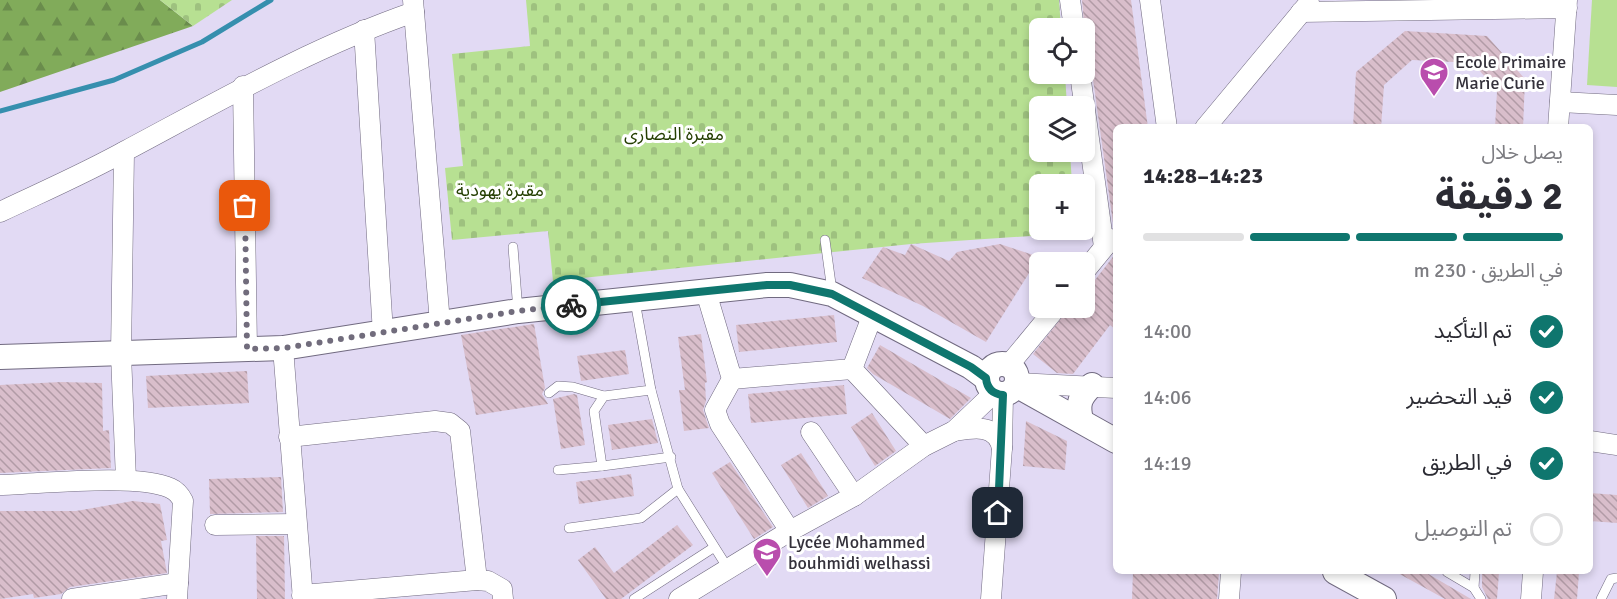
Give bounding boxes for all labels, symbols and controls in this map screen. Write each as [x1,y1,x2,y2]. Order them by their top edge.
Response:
map controls [1029,18,1095,318]
button: locate [1029,18,1095,84]
place label: Ecole Primaire Marie Curie [1455,51,1566,94]
school or university icon: Ecole Primaire Marie Curie [1418,56,1450,98]
button: layers [1029,96,1095,162]
park label: مقبرة النصارى [624,123,724,145]
text: يصل خلال [1481,140,1563,165]
text: 14:23–14:28 [1143,162,1263,189]
text: 2 دقيقة [1435,172,1563,220]
button: + [1029,174,1095,240]
park label: مقبرة يهودية [456,179,544,201]
pin [219,180,270,231]
icon: bag [228,189,261,222]
button: − [1029,252,1095,318]
text: في الطريق · 230 m [1414,258,1563,283]
courier [541,275,601,335]
icon: bike [555,289,588,322]
icon: check [1530,315,1563,348]
text: تم التأكيد [1434,317,1512,344]
text: 14:00 [1143,319,1192,344]
icon: check [1530,381,1563,414]
text: قيد التحضير [1406,383,1512,410]
text: 14:06 [1143,385,1192,410]
icon: check [1530,447,1563,480]
text: في الطريق [1422,449,1512,476]
text: 14:19 [1143,451,1192,476]
pin [972,487,1023,538]
icon: home [981,496,1014,529]
text: تم التوصيل [1415,515,1512,542]
place label: Lycée Mohammed bouhmidi welhassi [788,531,931,574]
school or university icon: Lycée Mohammed bouhmidi welhassi [751,536,783,578]

